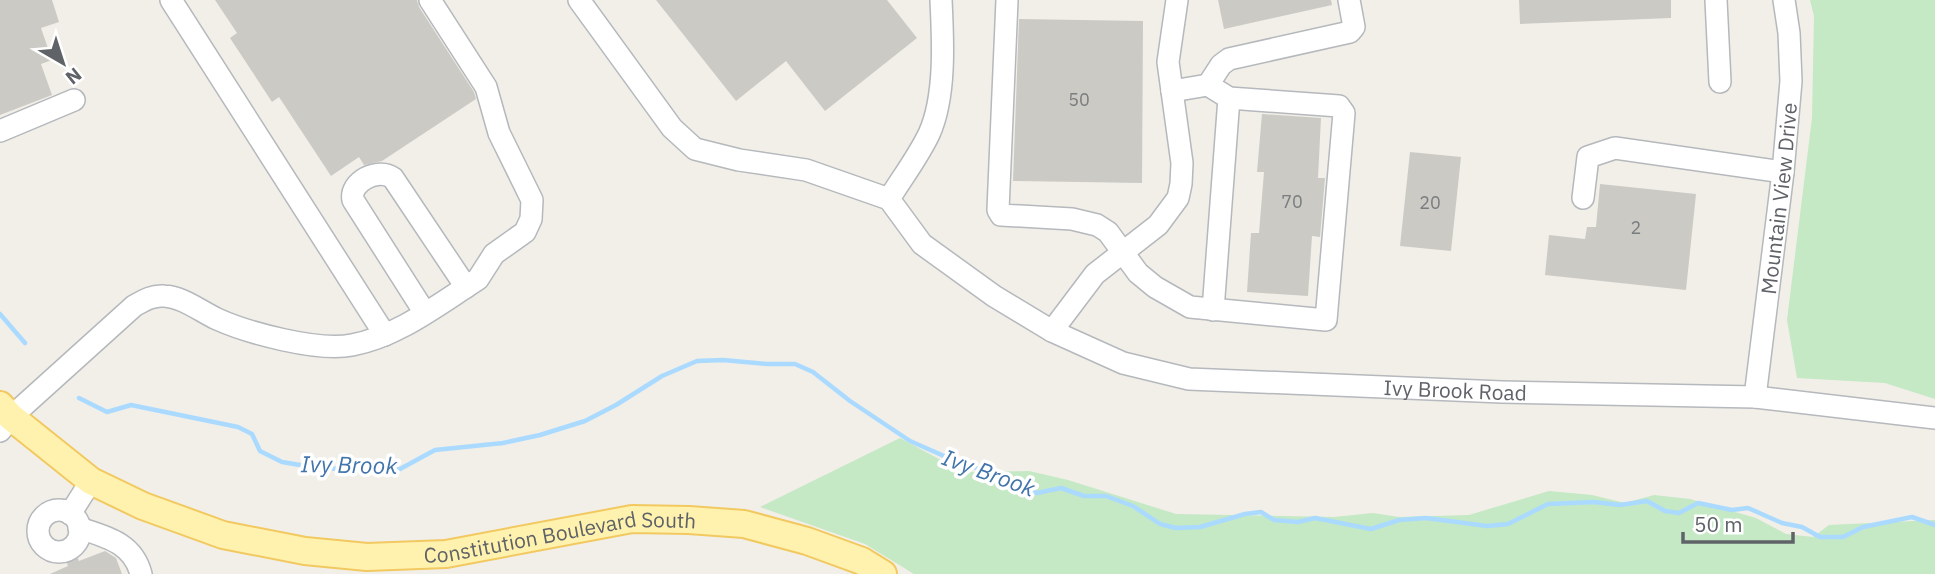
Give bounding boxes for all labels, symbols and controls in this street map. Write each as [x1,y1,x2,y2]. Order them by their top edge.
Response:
north arrow [28,28,98,98]
text: N [61,63,87,90]
house number: 50 [1068,88,1090,111]
street label: Mountain View Drive [1754,101,1803,296]
house number: 70 [1281,190,1303,213]
house number: 20 [1419,191,1441,214]
house number: 2 [1631,216,1641,239]
street label: Ivy Brook Road [1383,373,1527,406]
water label: Ivy Brook [939,441,1040,503]
water label: Ivy Brook [300,448,399,480]
scale bar [1683,500,1793,544]
street label: Constitution Boulevard South [423,504,697,569]
text: 50 m [1694,510,1743,538]

